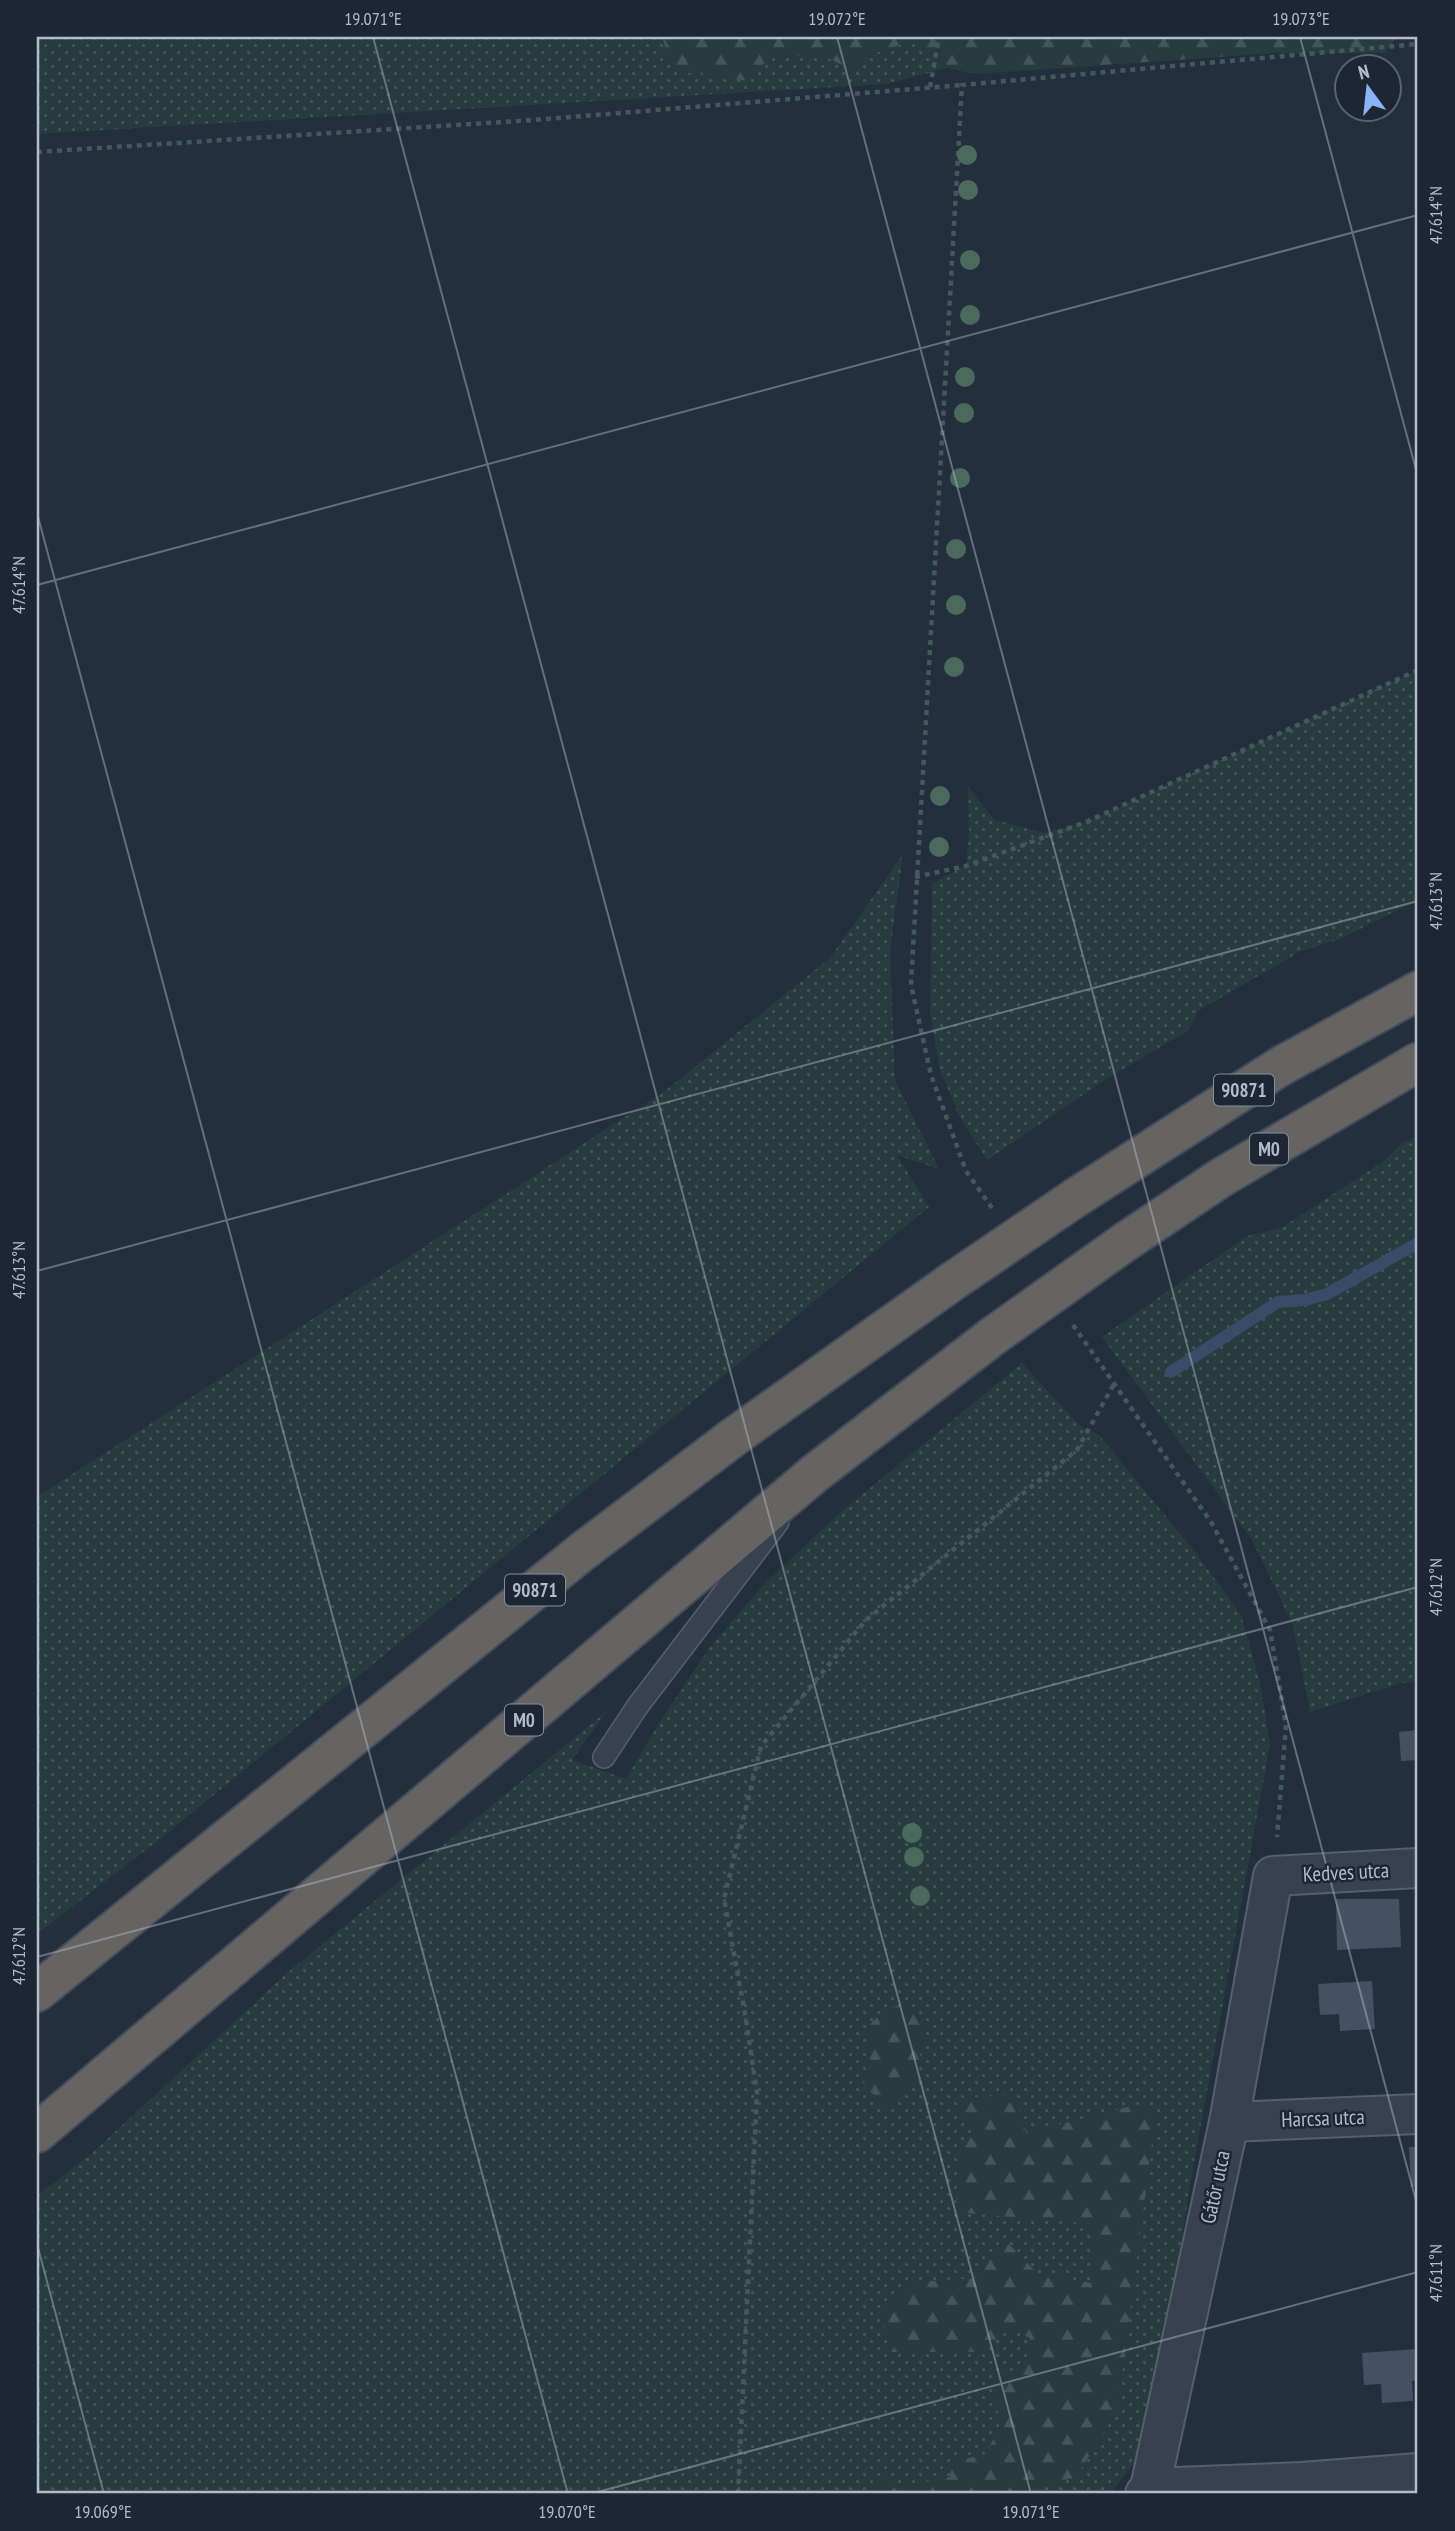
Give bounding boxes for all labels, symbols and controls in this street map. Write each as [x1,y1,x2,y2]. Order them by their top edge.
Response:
text: 19.071°E [344,7,402,30]
text: 19.072°E [808,7,866,30]
text: 19.073°E [1272,7,1330,30]
north arrow [1332,52,1402,122]
text: N [1356,59,1372,84]
text: 47.614°N [1424,186,1447,244]
text: 47.614°N [7,556,30,614]
text: 47.613°N [1424,872,1447,930]
road number: 90871 [1214,1074,1274,1106]
road number: M0 [1250,1134,1288,1164]
text: 47.613°N [7,1241,30,1299]
text: 47.612°N [1424,1558,1447,1616]
road number: 90871 [505,1574,565,1606]
road number: M0 [505,1704,543,1736]
street label: Kedves utca [1302,1856,1390,1888]
text: 47.612°N [7,1927,30,1985]
street label: Harcsa utca [1281,2103,1365,2133]
street label: Gátőr utca [1194,2148,1236,2226]
text: 47.611°N [1424,2244,1447,2302]
text: 19.069°E [74,2500,132,2523]
text: 19.070°E [538,2500,596,2523]
text: 19.071°E [1002,2500,1060,2523]

